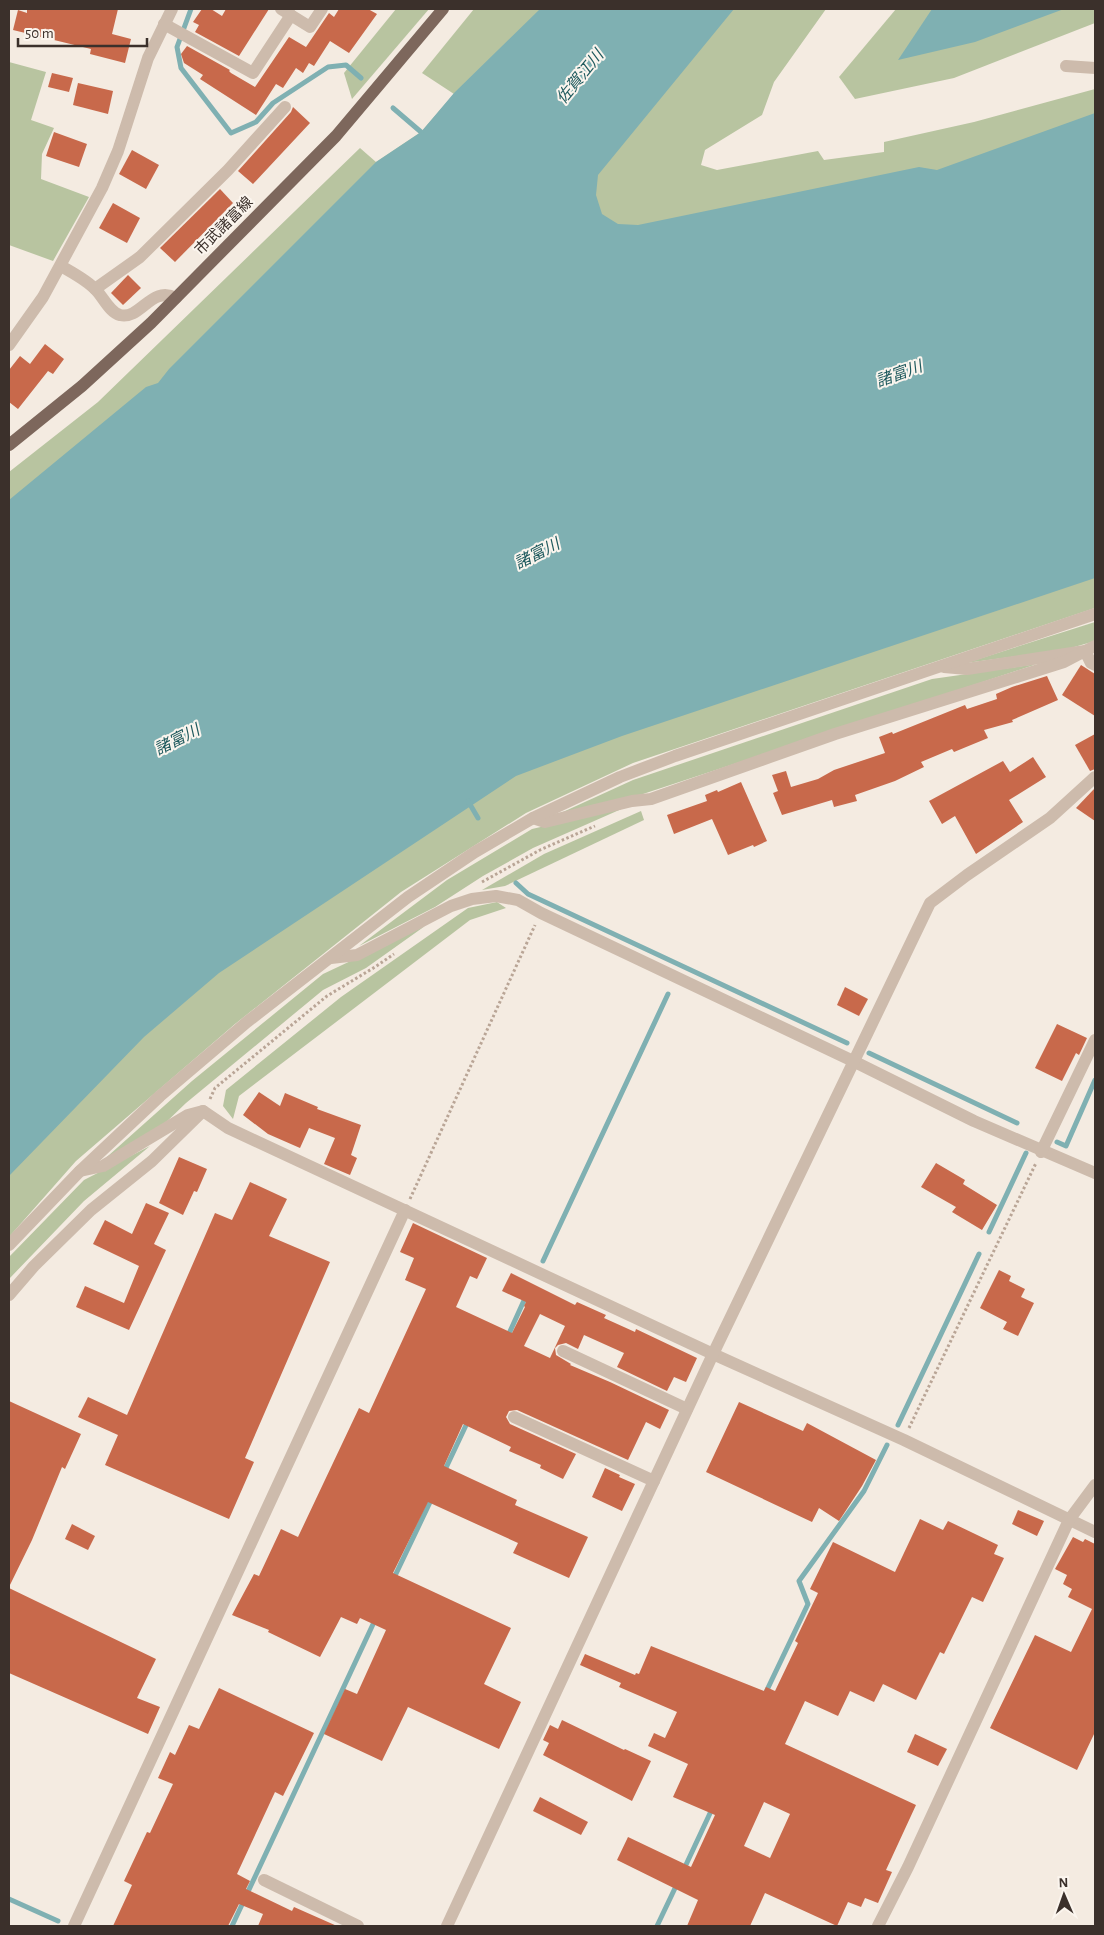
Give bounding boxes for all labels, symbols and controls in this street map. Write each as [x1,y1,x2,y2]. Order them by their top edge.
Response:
scale bar [18,15,146,47]
text: 50 m [25,26,54,41]
water label: 佐賀江川 [553,45,608,107]
street label: 市武諸富線 [191,193,256,258]
water label: 諸富川 [873,357,926,390]
water label: 諸富川 [512,534,564,572]
water label: 諸富川 [152,720,204,758]
north arrow [1039,1870,1089,1920]
text: N [1058,1876,1069,1890]

